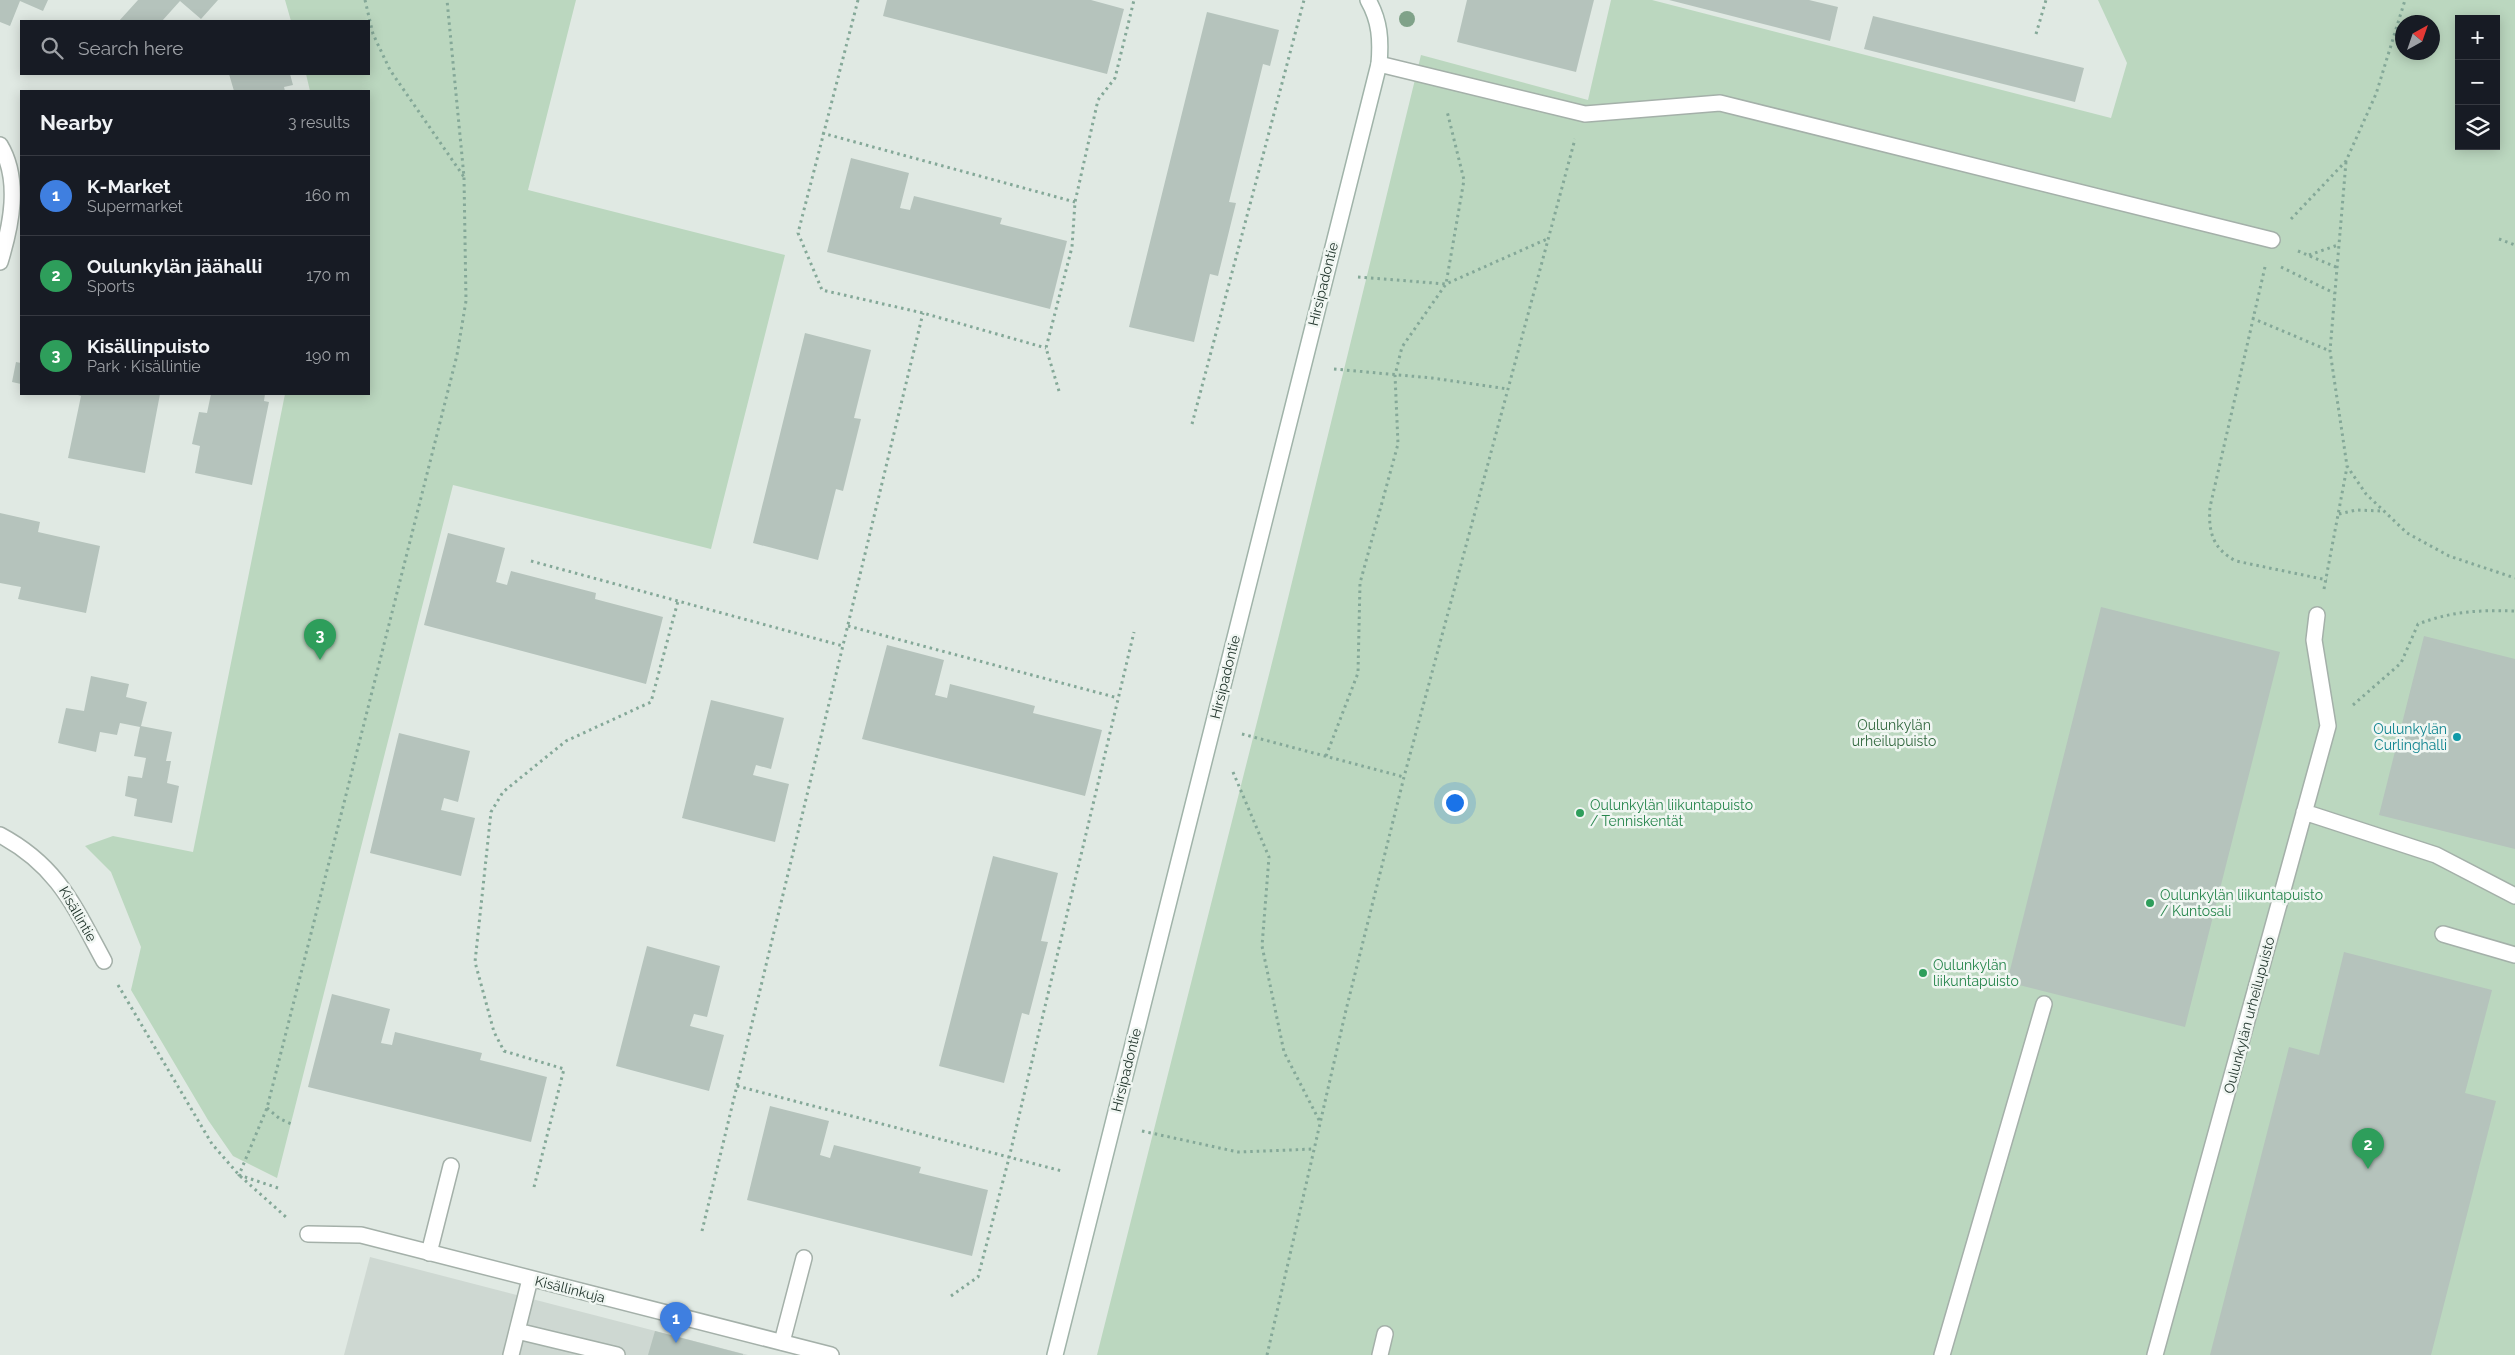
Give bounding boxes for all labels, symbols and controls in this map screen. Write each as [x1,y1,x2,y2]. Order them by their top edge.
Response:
north arrow [2395,15,2440,60]
map controls [2455,15,2500,150]
button: + [2455,15,2500,60]
search box [20,20,370,75]
icon: search [38,34,66,62]
text: Search here [78,37,184,59]
button: − [2455,60,2500,105]
button: layers [2455,105,2500,150]
text: Nearby [40,110,113,135]
text: 3 results [288,113,350,132]
text: K-Market [87,175,171,197]
text: 1 [52,186,60,205]
text: 160 m [305,186,350,205]
text: Supermarket [87,197,183,216]
street label: Hirsipadontie [1305,241,1341,327]
text: Oulunkylän jäähalli [87,255,262,277]
text: 2 [51,266,61,285]
text: 170 m [306,266,350,285]
text: Sports [87,277,135,296]
text: Kisällinpuisto [87,335,210,357]
text: 3 [52,346,60,365]
text: 190 m [305,346,350,365]
text: Park · Kisällintie [87,357,201,376]
pin: 3 [304,619,336,660]
street label: Hirsipadontie [1207,634,1243,720]
park label: Oulunkylän urheilupuisto [1852,717,1936,749]
place label: Oulunkylän Curlinghalli [2373,721,2447,753]
marker: Oulunkylän Curlinghalli [2451,731,2463,743]
your location [1442,790,1468,816]
place label: Oulunkylän liikuntapuisto / Tenniskentät [1590,797,1753,829]
marker: Oulunkylän liikuntapuisto / Tenniskentät [1574,807,1586,819]
street label: Kisällintie [56,884,100,944]
place label: Oulunkylän liikuntapuisto / Kuntosali [2160,887,2323,919]
marker: Oulunkylän liikuntapuisto / Kuntosali [2144,897,2156,909]
street label: Oulunkylän urheilupuisto [2220,935,2278,1095]
place label: Oulunkylän liikuntapuisto [1933,957,2019,989]
marker: Oulunkylän liikuntapuisto [1917,967,1929,979]
street label: Hirsipadontie [1108,1027,1144,1113]
pin: 2 [2352,1128,2384,1169]
street label: Kisällinkuja [533,1273,607,1305]
pin: 1 [660,1302,692,1343]

